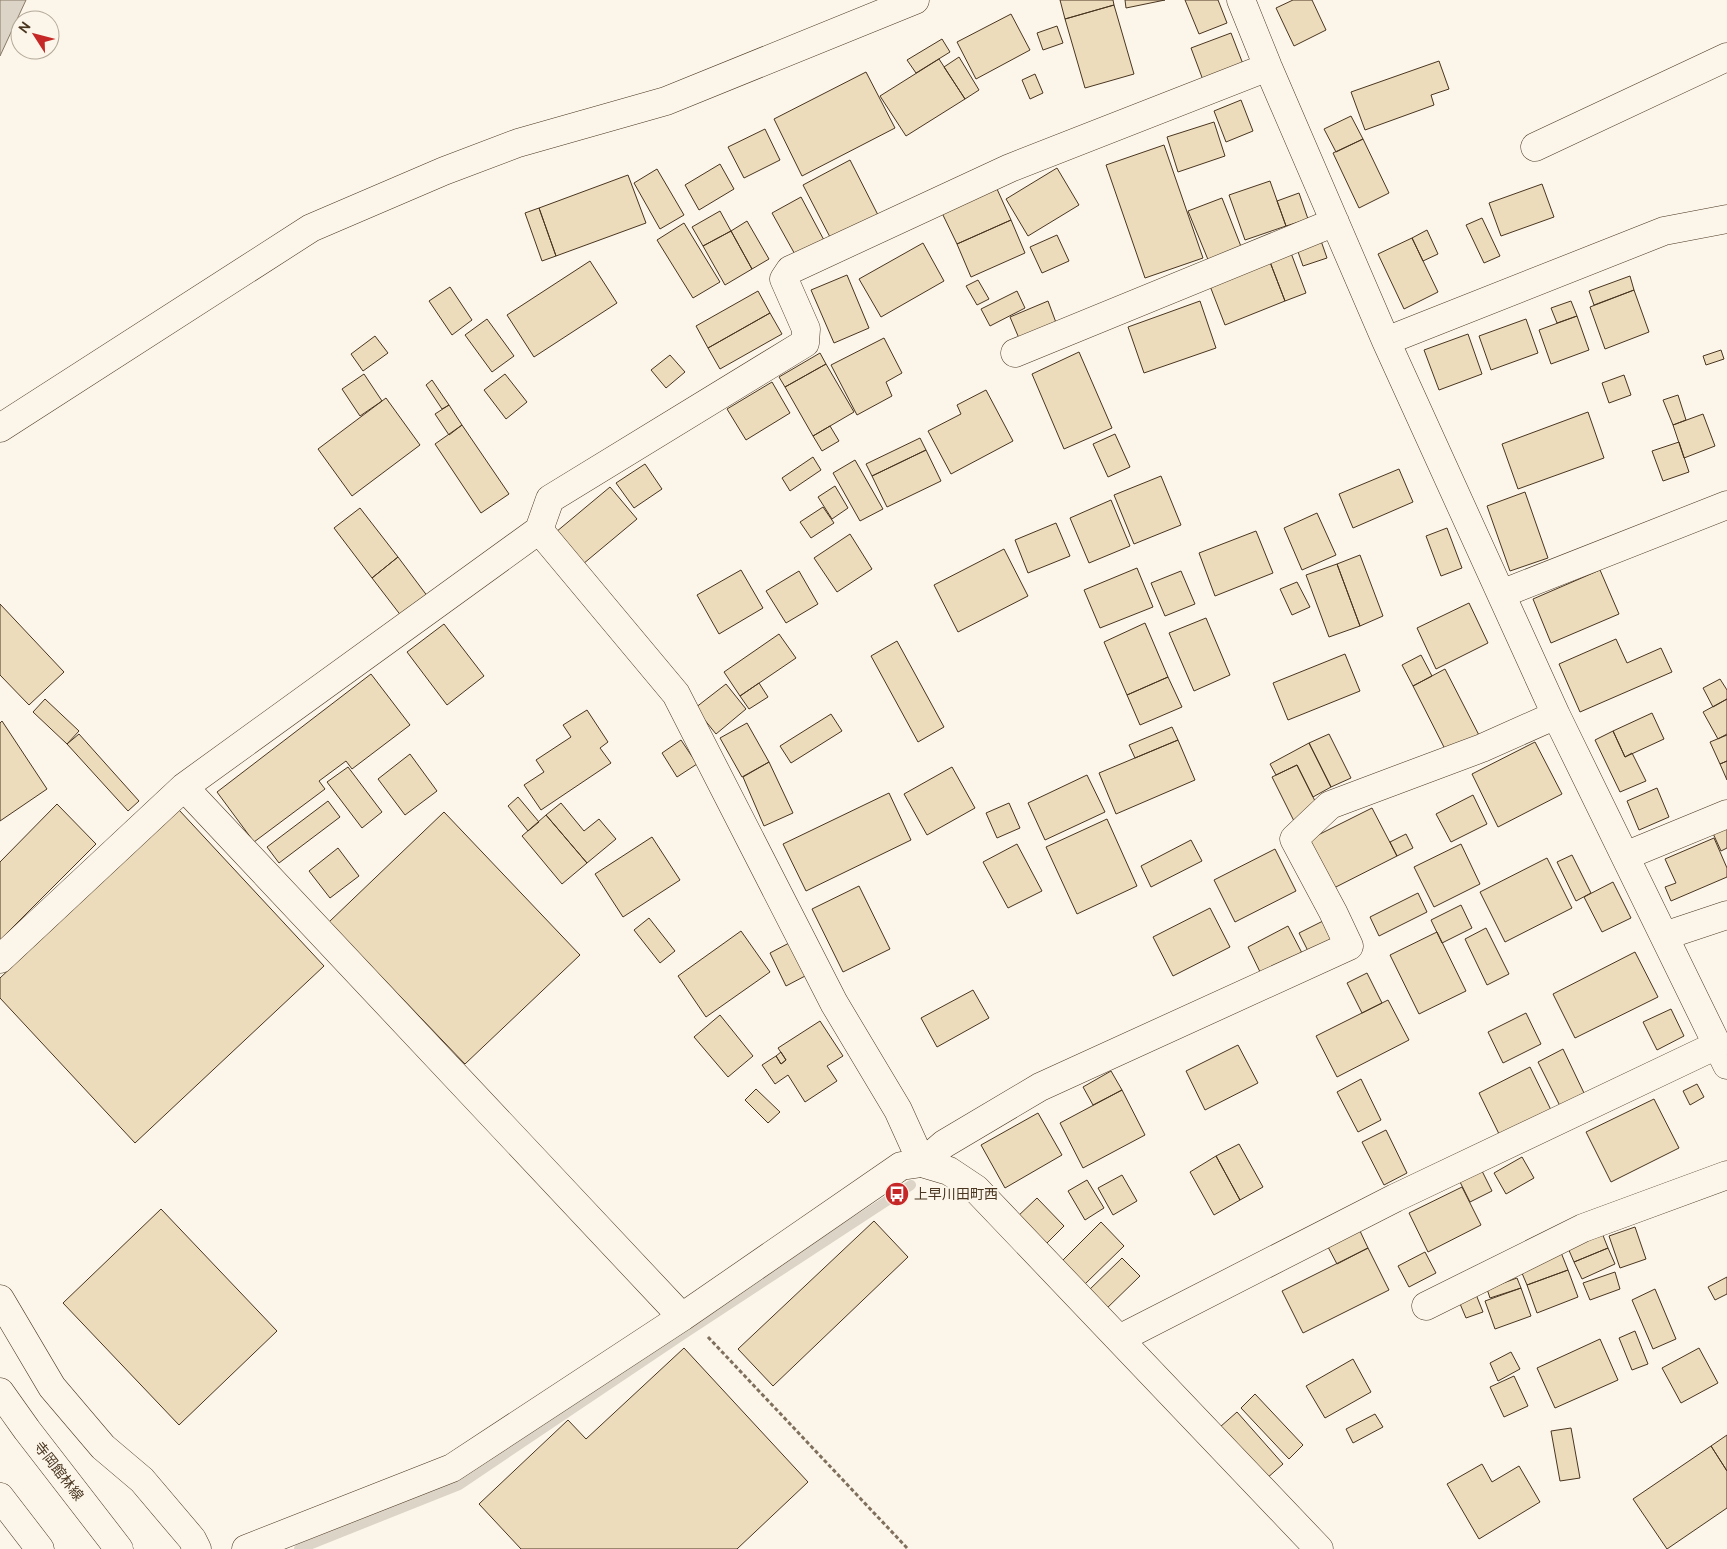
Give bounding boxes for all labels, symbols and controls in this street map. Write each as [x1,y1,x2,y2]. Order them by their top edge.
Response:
north arrow [10,10,60,60]
text: N [14,18,35,37]
bus stop icon: 上早川田町西 [884,1181,910,1207]
place label: 上早川田町西 [914,1185,998,1203]
street label: 寺岡館林線 [30,1438,88,1504]

